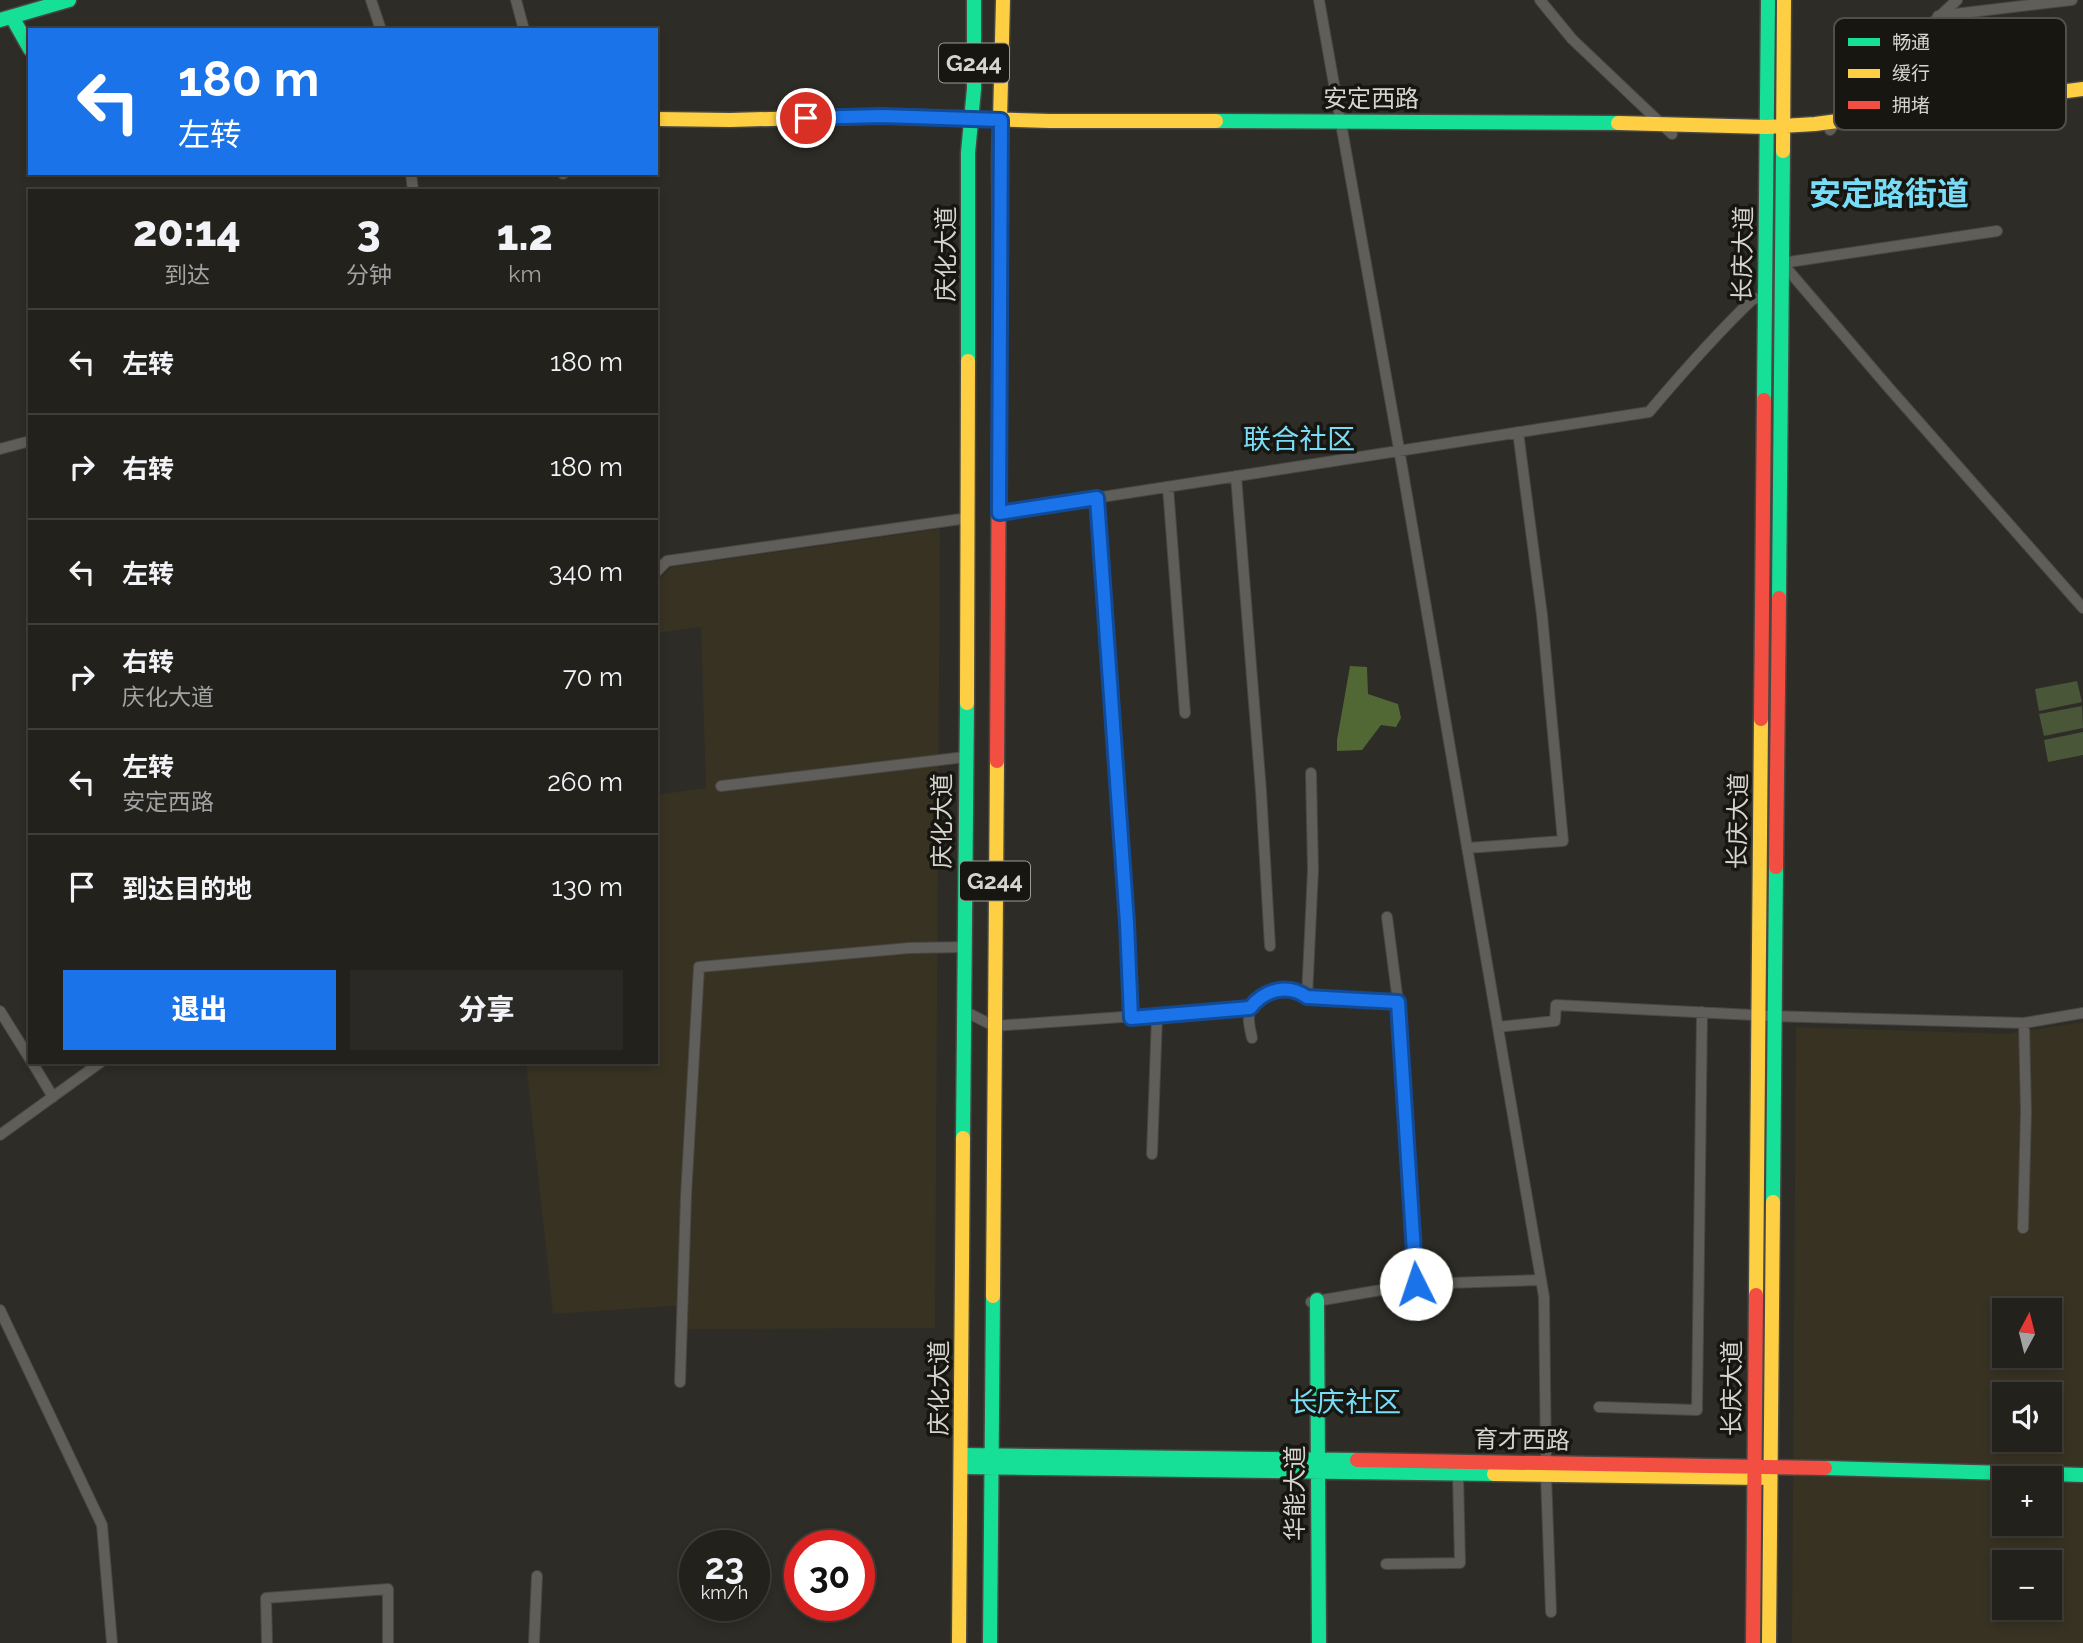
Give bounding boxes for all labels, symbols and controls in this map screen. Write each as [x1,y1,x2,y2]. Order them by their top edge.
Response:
legend [1834,18,2066,130]
text: 畅通 [1892,31,1930,53]
road number: G244 [939,44,1009,82]
text: 180 m [178,50,319,107]
icon: left [63,56,154,147]
text: 缓行 [1892,62,1930,84]
street label: 安定西路 [1323,84,1419,113]
pin [776,88,836,148]
text: 拥堵 [1892,94,1930,116]
icon: arrive [787,99,825,137]
text: 左转 [178,116,242,153]
district label: 安定路街道 [1809,175,1969,212]
street label: 庆化大道 [931,206,960,302]
street label: 长庆大道 [1727,206,1758,302]
text: 20:14 [133,207,241,256]
text: 3 [357,207,381,256]
text: 1.2 [497,211,553,260]
text: km [508,260,542,287]
text: 到达 [164,261,210,288]
text: 分钟 [346,261,392,288]
icon: left [63,343,101,381]
text: 180 m [550,347,623,377]
text: 左转 [122,349,174,379]
district label: 联合社区 [1243,423,1355,456]
icon: right [63,448,101,486]
text: 180 m [550,452,623,482]
text: 右转 [122,454,174,484]
icon: left [63,553,101,591]
text: 340 m [548,557,623,587]
text: 左转 [122,559,174,589]
text: 右转 [122,647,174,677]
icon: right [63,658,101,696]
text: 70 m [563,662,623,692]
text: 庆化大道 [122,683,214,710]
text: 左转 [122,752,174,782]
icon: left [63,763,101,801]
text: 260 m [547,767,623,797]
street label: 庆化大道 [927,773,956,869]
street label: 长庆大道 [1722,773,1753,869]
text: 安定西路 [122,788,214,815]
road number: G244 [960,862,1030,900]
icon: arrive [63,868,101,906]
text: 130 m [552,872,623,902]
text: 到达目的地 [122,874,252,904]
button: 退出 [63,970,336,1050]
button: 分享 [350,970,623,1050]
position arrow [1379,1247,1453,1321]
north arrow [1992,1298,2062,1368]
map controls [1992,1298,2062,1620]
street label: 庆化大道 [924,1340,953,1436]
street label: 长庆大道 [1717,1340,1746,1436]
button: sound [1992,1382,2062,1452]
district label: 长庆社区 [1289,1386,1401,1419]
street label: 育才西路 [1474,1424,1570,1455]
street label: 华能大道 [1280,1445,1309,1541]
button: + [1992,1466,2062,1536]
speed limit sign: 30 [784,1530,875,1621]
text: 23 [705,1546,744,1587]
button: − [1992,1550,2062,1620]
text: km/h [701,1582,748,1603]

